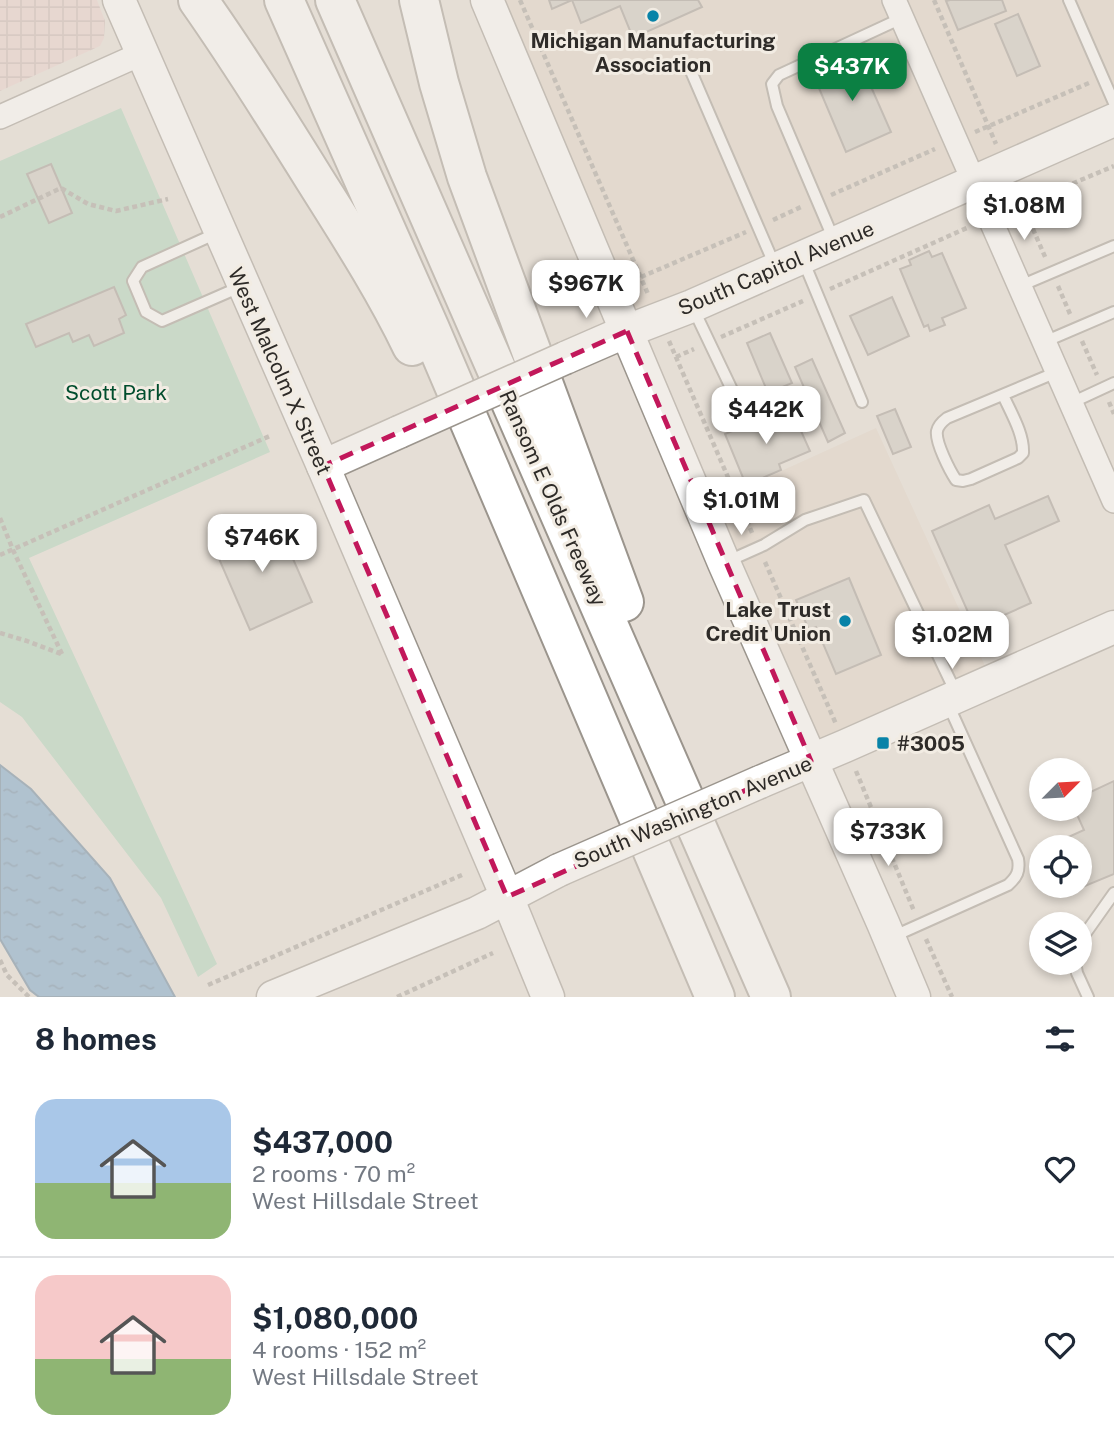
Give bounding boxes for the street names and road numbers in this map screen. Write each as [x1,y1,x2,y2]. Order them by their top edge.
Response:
street label: South Capitol Avenue [674,215,878,321]
street label: West Malcolm X Street [223,264,337,478]
street label: Ransom E Olds Freeway [494,386,612,610]
street label: South Washington Avenue [570,750,816,874]

